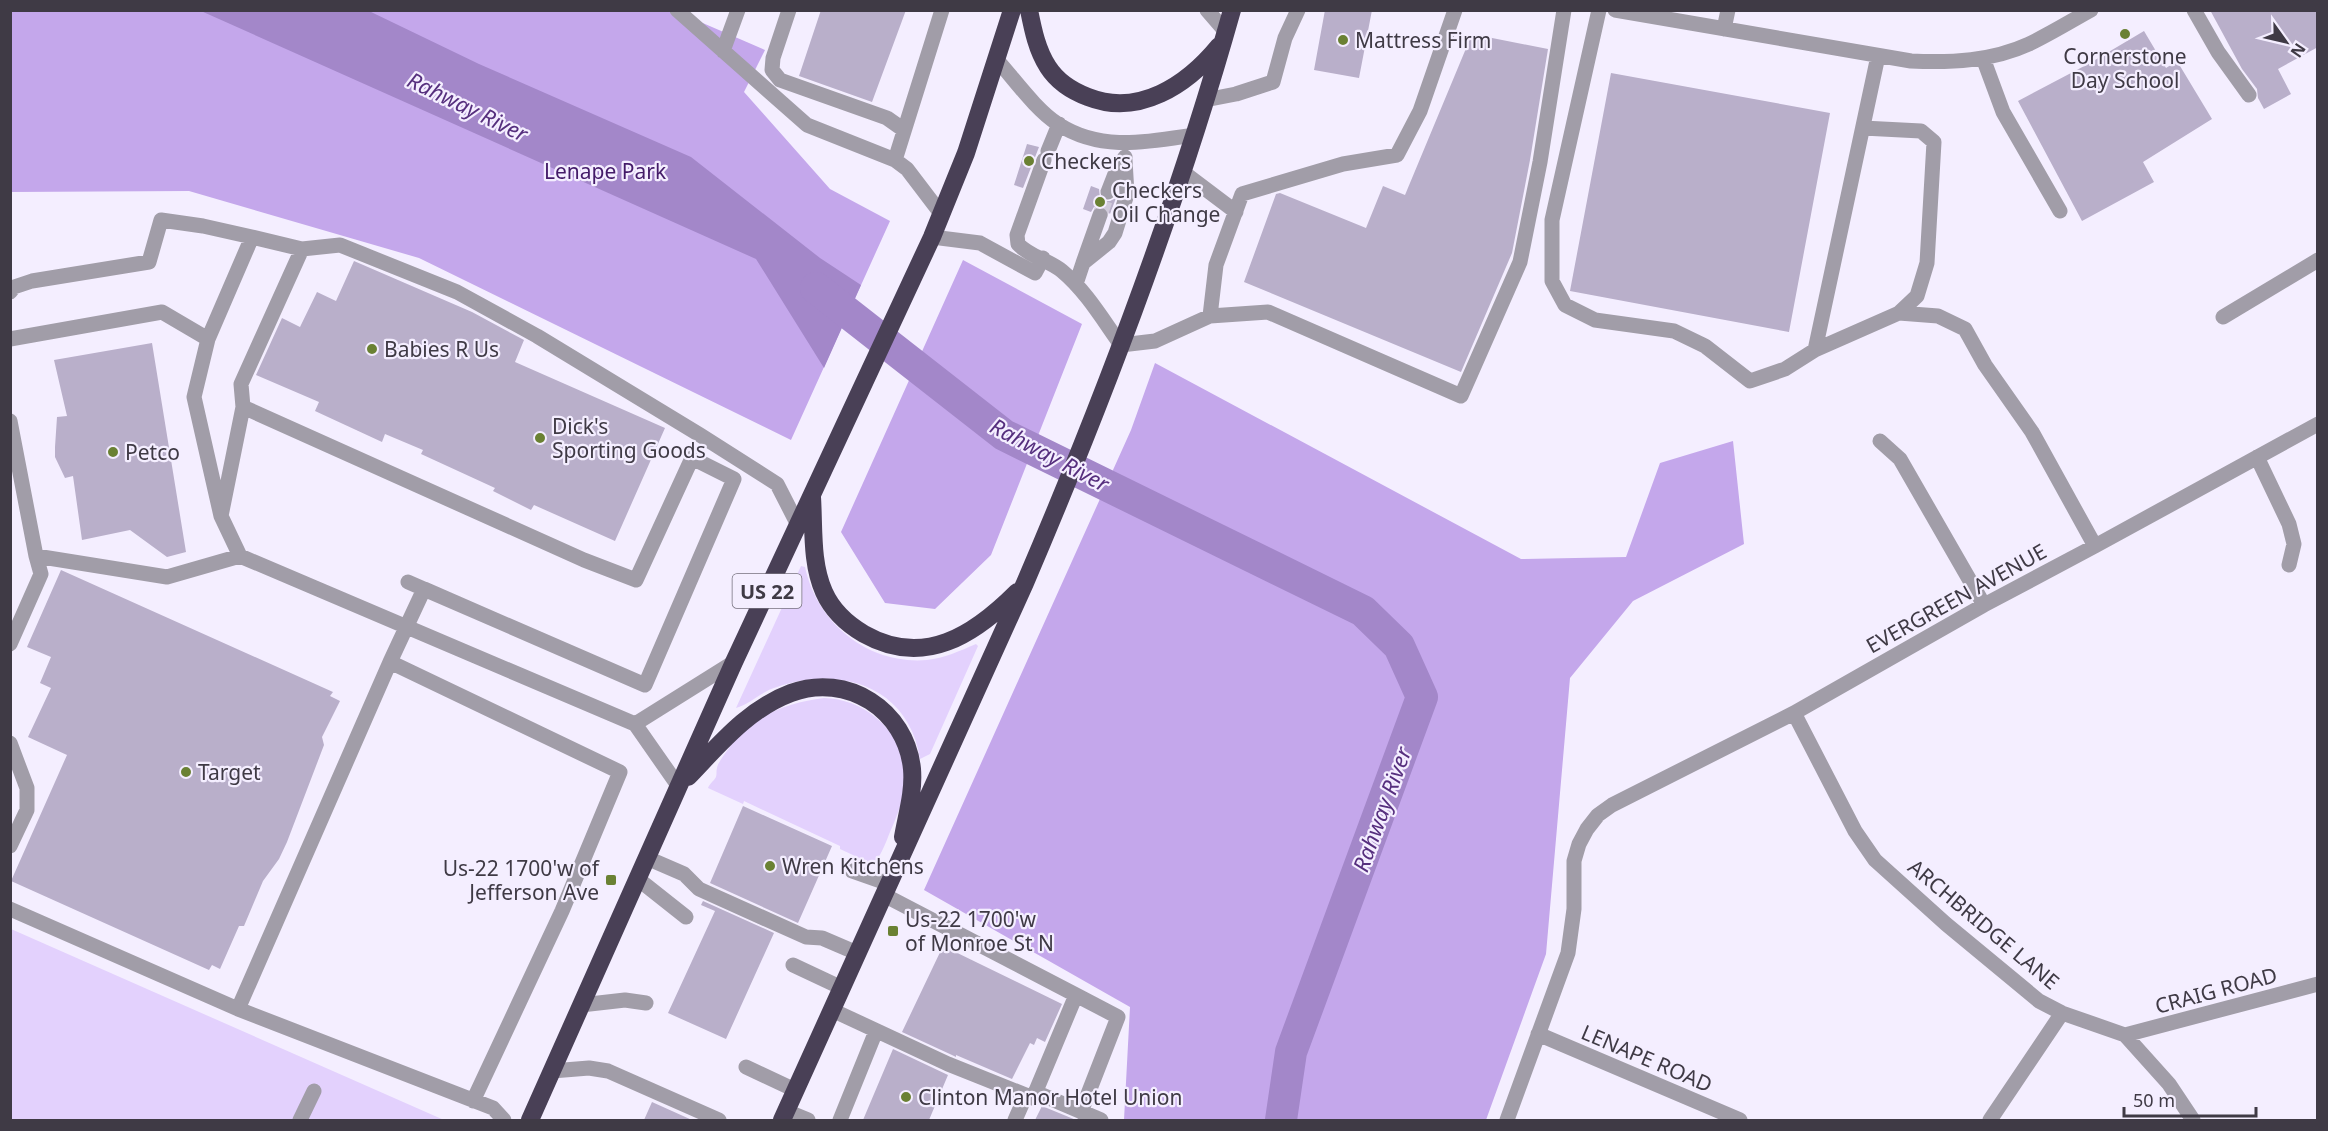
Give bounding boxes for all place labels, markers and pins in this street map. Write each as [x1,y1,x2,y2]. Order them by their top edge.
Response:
place label: Mattress Firm [1355,26,1491,54]
marker: Cornerstone Day School [2118,27,2132,41]
marker: Mattress Firm [1336,33,1350,47]
place label: Cornerstone Day School [2063,42,2187,94]
place label: Checkers [1041,147,1131,175]
marker: Checkers [1022,154,1036,168]
place label: Checkers Oil Change [1112,176,1220,228]
marker: Checkers Oil Change [1093,195,1107,209]
place label: Babies R Us [384,335,499,363]
marker: Babies R Us [365,342,379,356]
place label: Dick's Sporting Goods [552,412,706,464]
marker: Dick's Sporting Goods [533,431,547,445]
place label: Petco [125,438,180,466]
marker: Petco [106,445,120,459]
place label: Target [198,758,261,786]
marker: Target [179,765,193,779]
place label: Wren Kitchens [782,852,924,880]
place label: Us-22 1700'w of Jefferson Ave [443,854,601,906]
marker: Wren Kitchens [763,859,777,873]
marker: Us-22 1700'w of Jefferson Ave [604,873,618,887]
place label: Us-22 1700'w of Monroe St N [905,905,1054,957]
marker: Us-22 1700'w of Monroe St N [886,924,900,938]
place label: Clinton Manor Hotel Union [918,1083,1182,1111]
marker: Clinton Manor Hotel Union [899,1090,913,1104]

